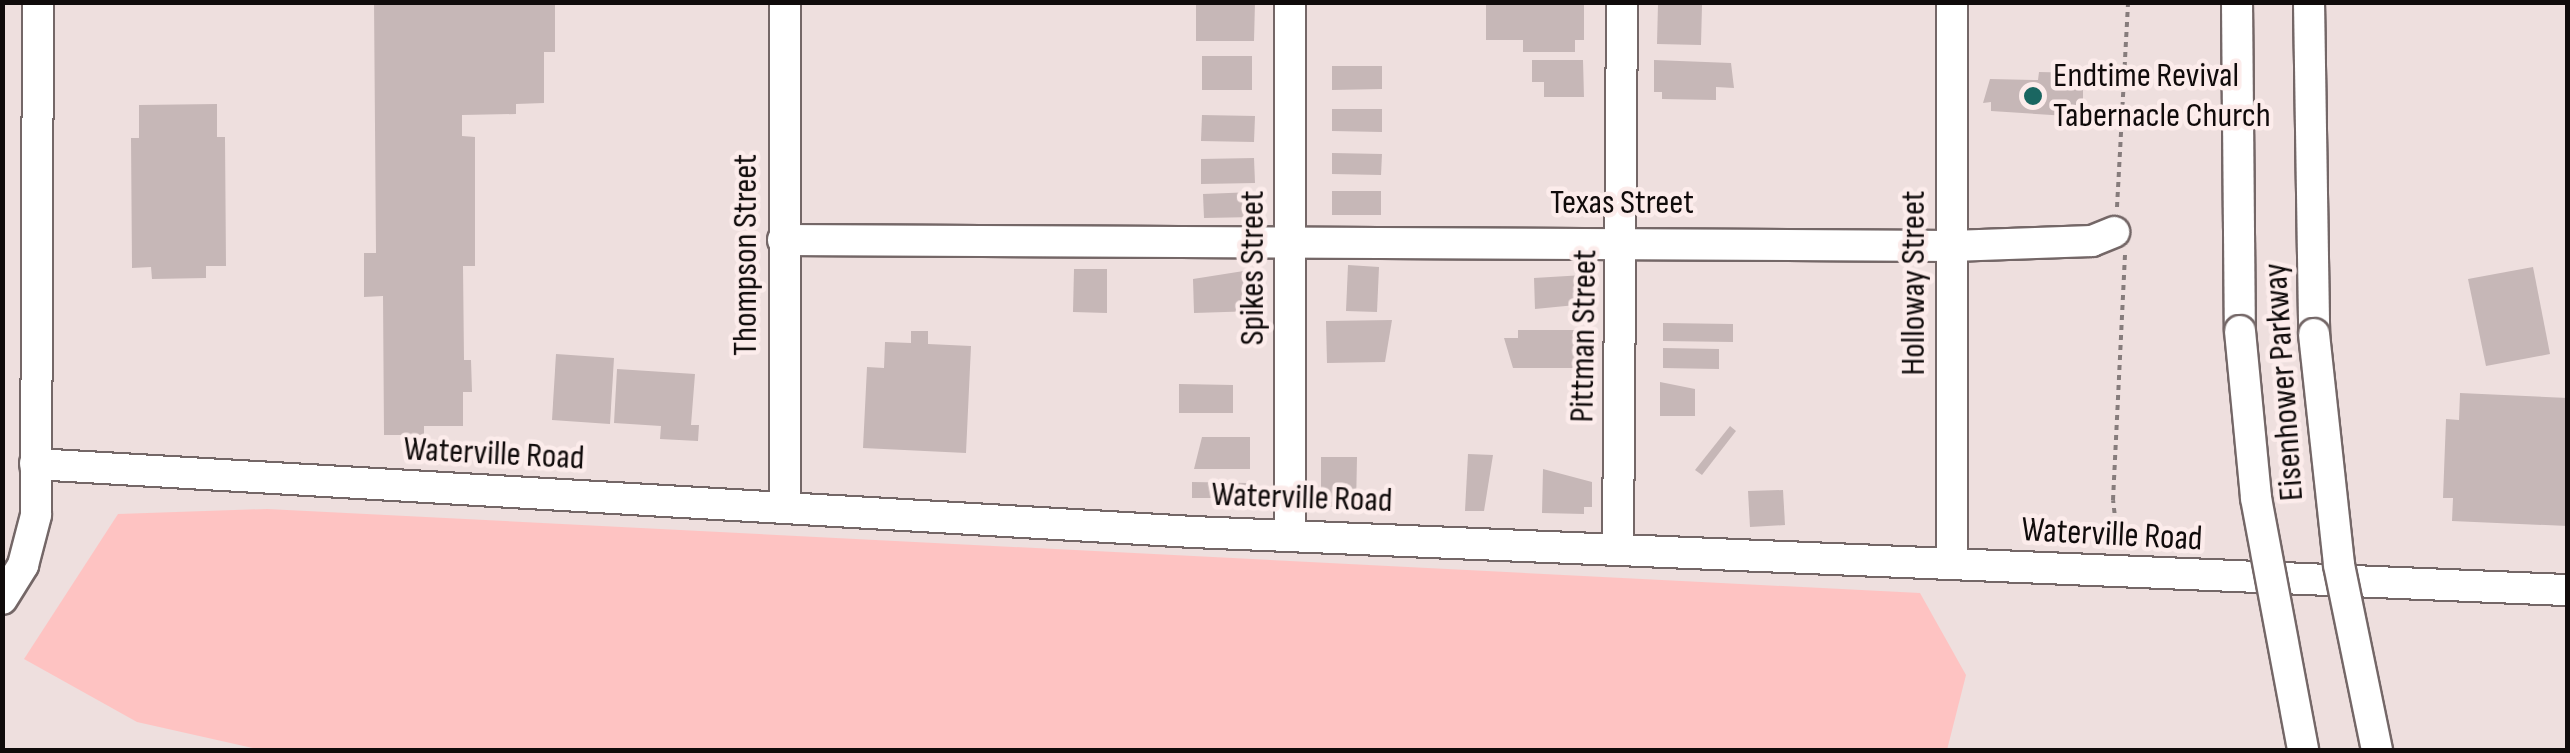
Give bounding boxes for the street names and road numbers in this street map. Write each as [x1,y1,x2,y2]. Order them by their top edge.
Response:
street label: Thompson Street [725,154,767,356]
street label: Texas Street [1550,182,1694,224]
street label: Holloway Street [1893,190,1935,376]
street label: Spikes Street [1232,191,1274,345]
street label: Pittman Street [1561,249,1607,423]
street label: Eisenhower Parkway [2255,262,2313,502]
street label: Waterville Road [402,428,586,480]
street label: Waterville Road [1211,474,1393,522]
street label: Waterville Road [2020,509,2204,561]

